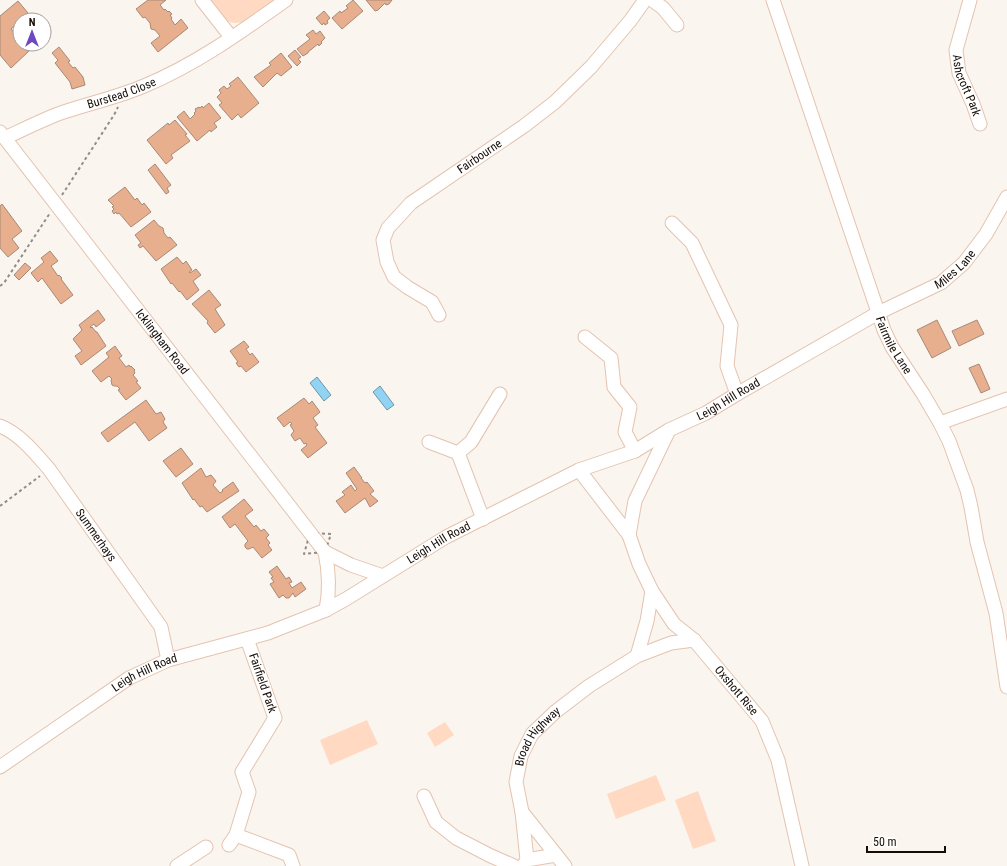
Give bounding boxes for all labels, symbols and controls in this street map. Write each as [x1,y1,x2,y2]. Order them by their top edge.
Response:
north arrow [12,12,52,52]
text: N [29,16,36,29]
street label: Ashcroft Park [950,54,984,118]
street label: Burstead Close [85,75,158,111]
street label: Fairbourne [455,136,505,176]
street label: Miles Lane [932,247,979,292]
street label: Icklingham Road [133,306,192,377]
street label: Fairmile Lane [873,315,915,377]
street label: Leigh Hill Road [694,375,763,423]
street label: Summerhays [72,506,119,564]
street label: Leigh Hill Road [404,519,473,567]
street label: Leigh Hill Road [109,651,178,695]
street label: Fairfield Park [246,651,280,715]
street label: Oxshott Rise [712,663,761,718]
street label: Broad Highway [512,704,563,767]
scale bar [867,828,945,854]
text: 50 m [873,835,897,849]

